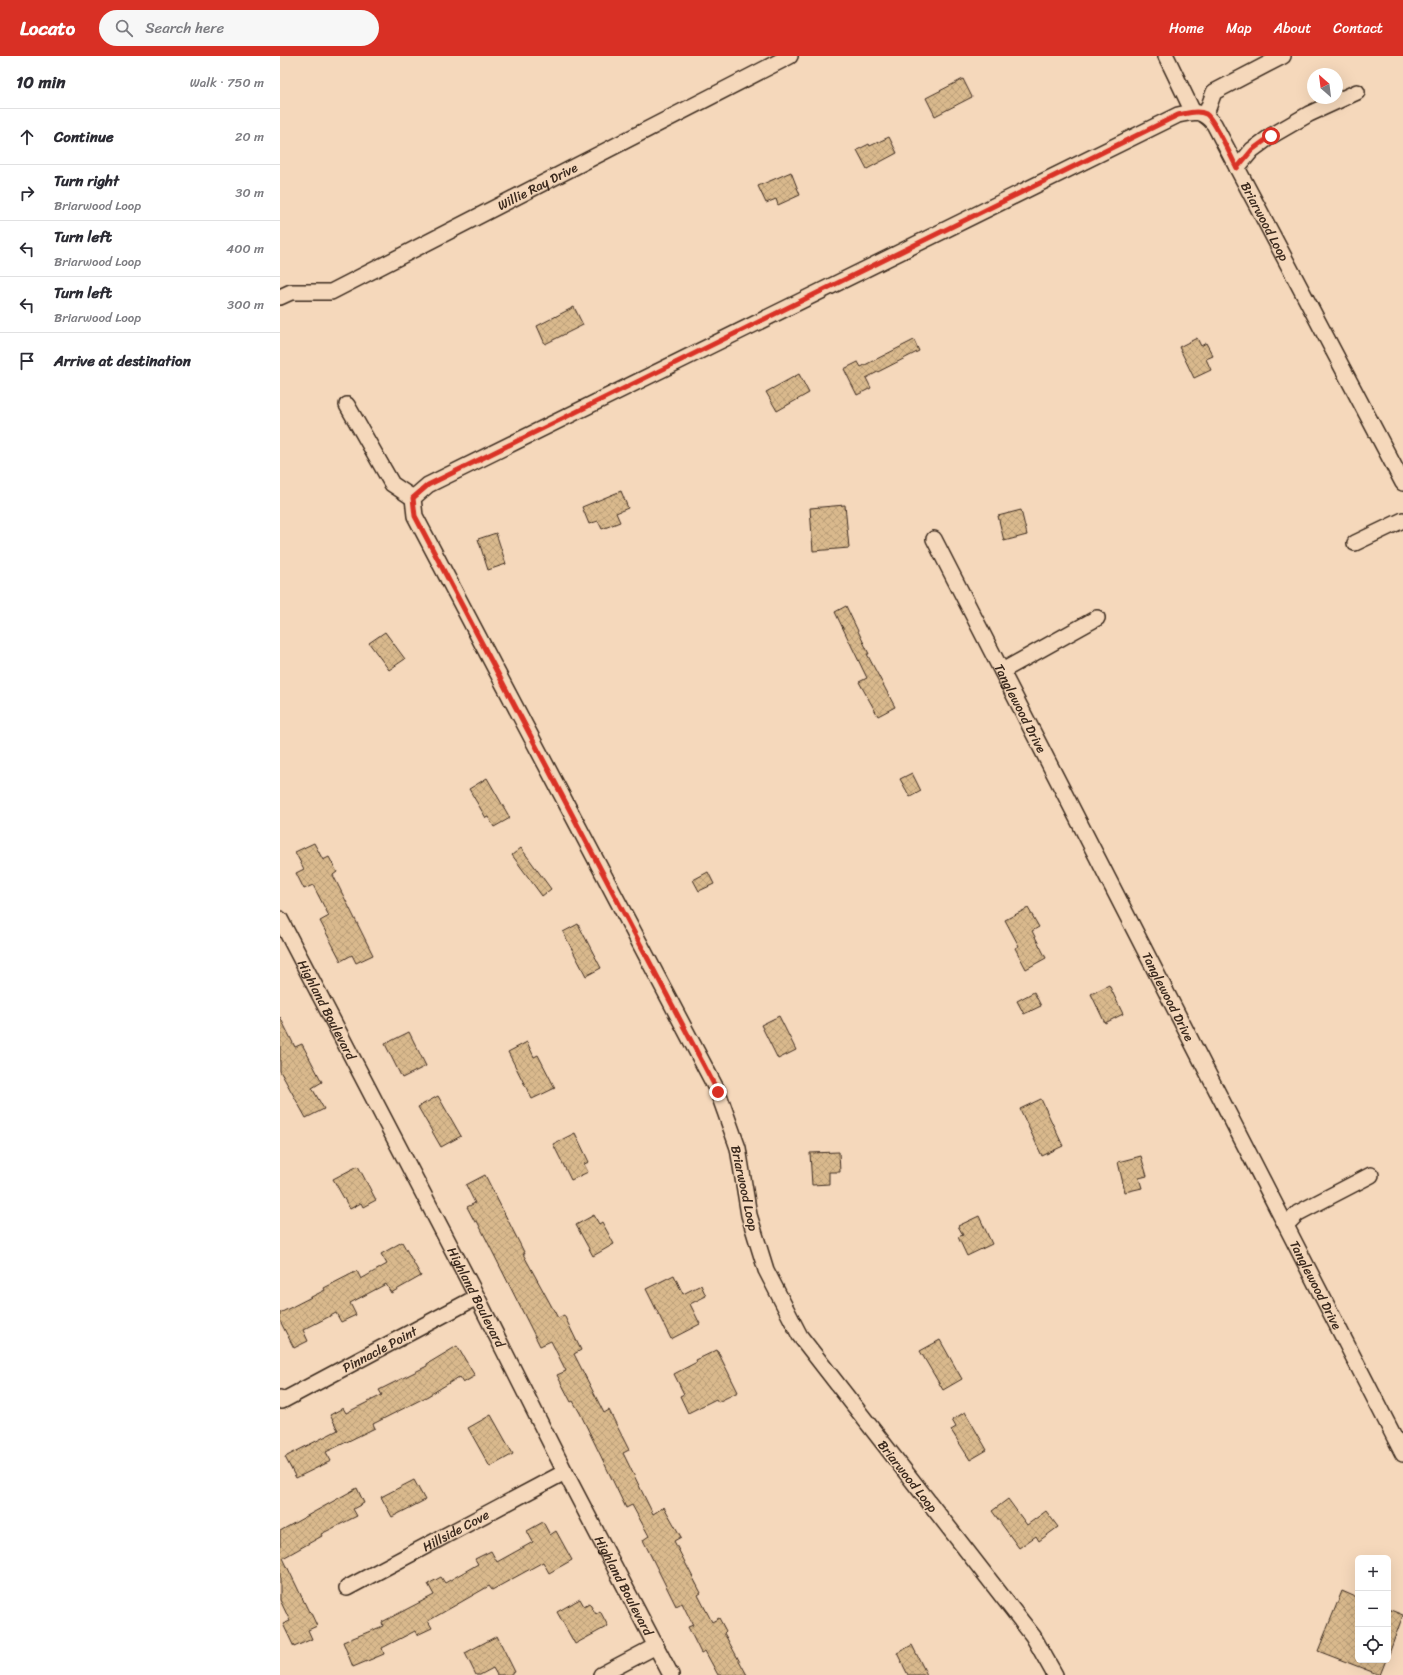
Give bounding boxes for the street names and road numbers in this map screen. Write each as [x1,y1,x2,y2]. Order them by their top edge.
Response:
street label: Willie Ray Drive [493,156,582,217]
street label: Briarwood Loop [1234,178,1295,266]
street label: Tanglewood Drive [988,659,1053,757]
street label: Tanglewood Drive [1135,948,1201,1045]
street label: Highland Boulevard [291,955,363,1065]
street label: Briarwood Loop [724,1143,765,1233]
street label: Tanglewood Drive [1283,1236,1348,1334]
street label: Highland Boulevard [441,1243,512,1353]
street label: Pinnacle Point [338,1320,422,1379]
street label: Briarwood Loop [872,1435,944,1518]
street label: Hillside Cove [418,1503,494,1558]
street label: Highland Boulevard [588,1531,660,1641]

